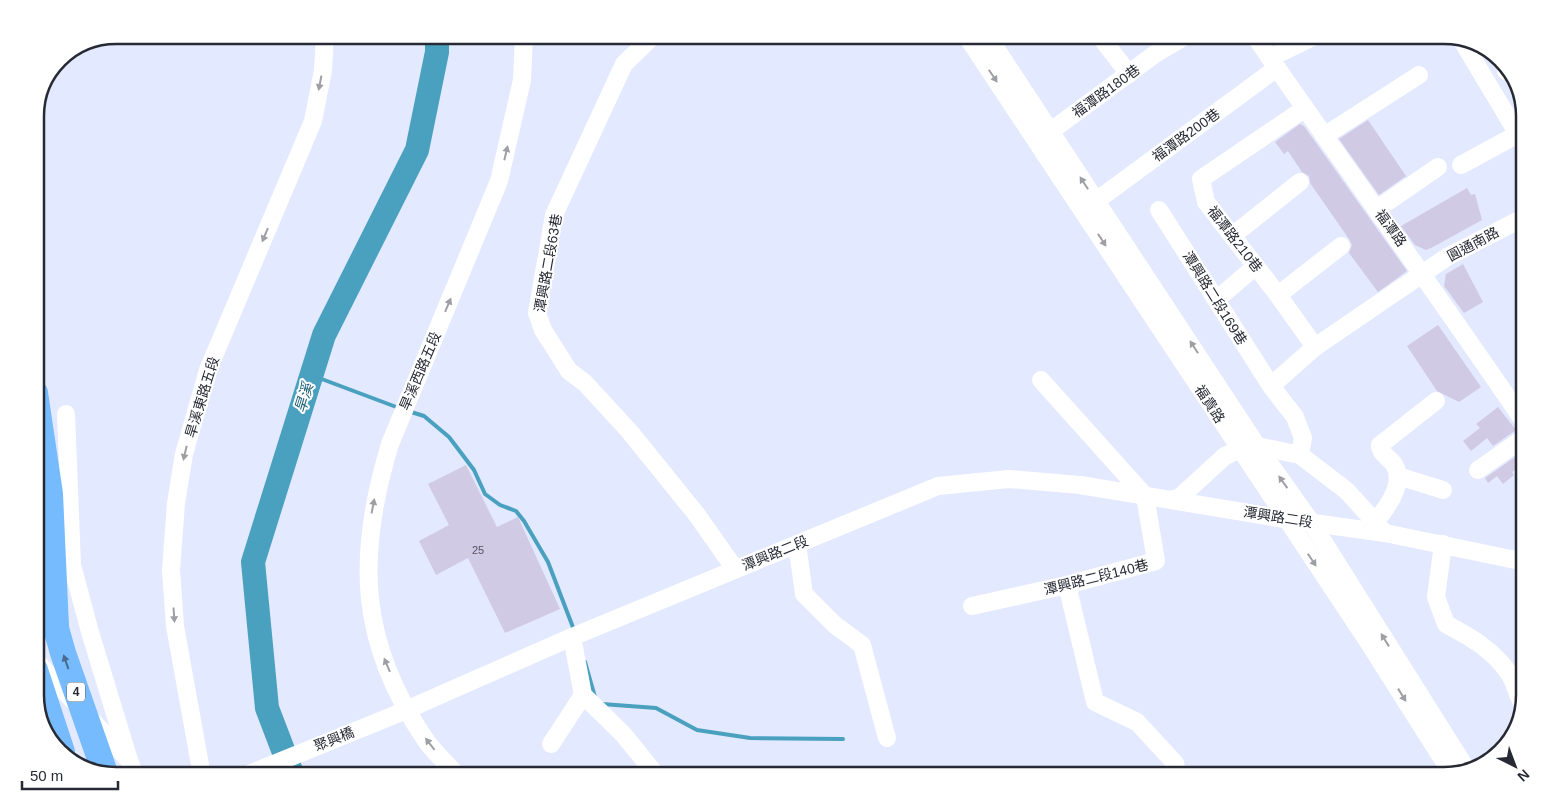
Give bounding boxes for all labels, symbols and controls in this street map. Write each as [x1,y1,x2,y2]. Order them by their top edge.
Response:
street label: 福潭路180巷 [1069,61,1143,121]
one-way arrow [989,69,998,82]
one-way arrow [316,76,324,92]
street label: 福潭路200巷 [1149,105,1223,165]
one-way arrow [502,145,510,161]
one-way arrow [1079,176,1089,189]
street label: 福潭路210巷 [1204,203,1266,275]
street label: 福潭路 [1372,206,1410,250]
street label: 潭興路二段63巷 [531,213,565,313]
street label: 圓通南路 [1445,224,1501,264]
one-way arrow [260,228,268,243]
one-way arrow [1098,234,1107,247]
street label: 潭興路二段169巷 [1180,248,1250,348]
one-way arrow [444,298,452,312]
street label: 旱溪西路五段 [396,329,444,413]
one-way arrow [1189,340,1198,353]
street label: 旱溪東路五段 [182,354,222,440]
water label: 旱溪 [291,379,317,415]
street label: 福貴路 [1192,382,1228,426]
one-way arrow [181,446,189,461]
one-way arrow [1278,476,1288,489]
one-way arrow [370,498,378,514]
street label: 潭興路二段 [1242,504,1314,530]
street label: 潭興路二段 [740,532,810,574]
house number: 25 [472,544,484,556]
one-way arrow [1308,553,1317,567]
street label: 潭興路二段140巷 [1042,556,1150,598]
one-way arrow [170,607,178,623]
one-way arrow [1380,633,1390,646]
one-way arrow [62,654,69,669]
one-way arrow [382,658,390,672]
road number: 4 [67,682,85,702]
one-way arrow [1397,689,1407,702]
street label: 聚興橋 [312,724,356,754]
one-way arrow [425,738,435,751]
north arrow [1490,741,1540,791]
scale bar [22,758,119,790]
text: N [1515,766,1533,785]
text: 50 m [30,767,63,784]

